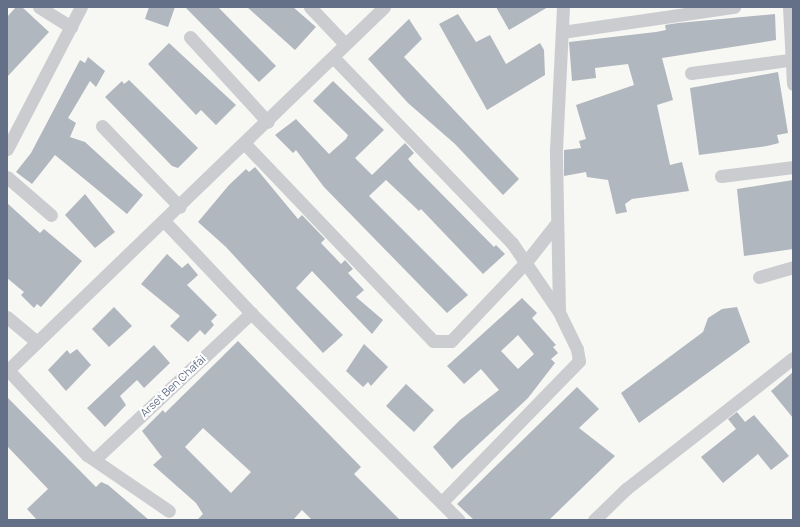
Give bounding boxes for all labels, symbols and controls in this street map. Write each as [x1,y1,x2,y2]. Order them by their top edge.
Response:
street label: Arset Ben Chafai [138,352,208,420]

